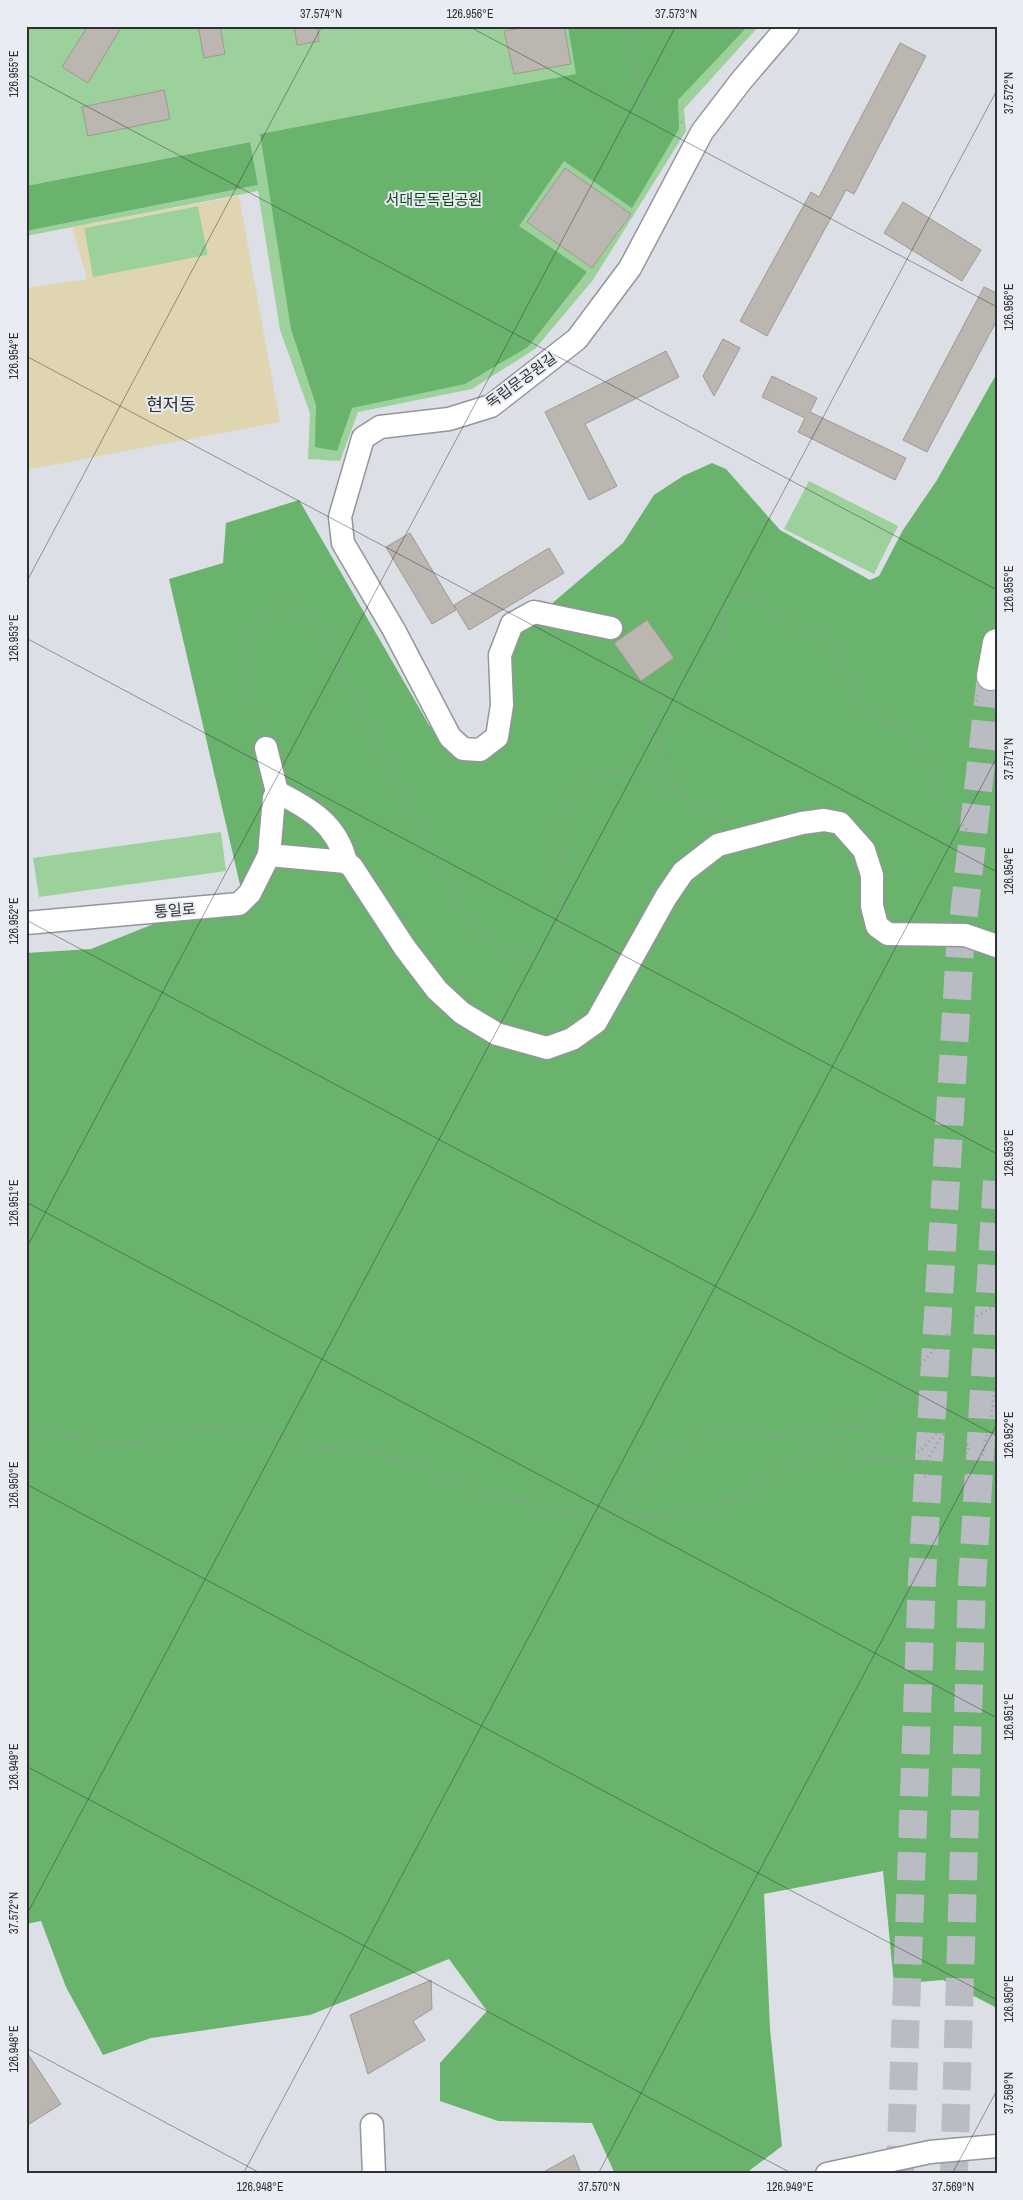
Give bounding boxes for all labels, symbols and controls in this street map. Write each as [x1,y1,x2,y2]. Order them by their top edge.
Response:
text: 37.574°N [300,6,342,22]
text: 126.956°E [447,6,493,22]
text: 37.573°N [655,6,697,22]
text: 126.955°E [6,51,22,97]
text: 37.572°N [1001,72,1017,114]
park label: 서대문독립공원 [386,189,482,210]
text: 126.956°E [1001,284,1017,330]
text: 126.954°E [6,333,22,379]
street label: 독립문공원길 [481,347,561,413]
district label: 현저동 [146,392,196,417]
text: 126.955°E [1001,566,1017,612]
text: 126.953°E [6,615,22,661]
text: 37.571°N [1001,738,1017,780]
text: 126.954°E [1001,848,1017,894]
text: 126.952°E [6,898,22,944]
street label: 통일로 [153,898,197,922]
text: 126.953°E [1001,1130,1017,1176]
text: 126.951°E [6,1180,22,1226]
text: 126.952°E [1001,1412,1017,1458]
text: 126.950°E [6,1462,22,1508]
text: 126.951°E [1001,1694,1017,1740]
text: 126.949°E [6,1744,22,1790]
text: 37.572°N [6,1892,22,1934]
text: 126.950°E [1001,1976,1017,2022]
text: 126.948°E [6,2026,22,2072]
text: 37.569°N [1001,2072,1017,2114]
text: 126.948°E [237,2179,283,2195]
text: 37.570°N [578,2179,620,2195]
text: 126.949°E [767,2179,813,2195]
text: 37.569°N [932,2179,974,2195]

